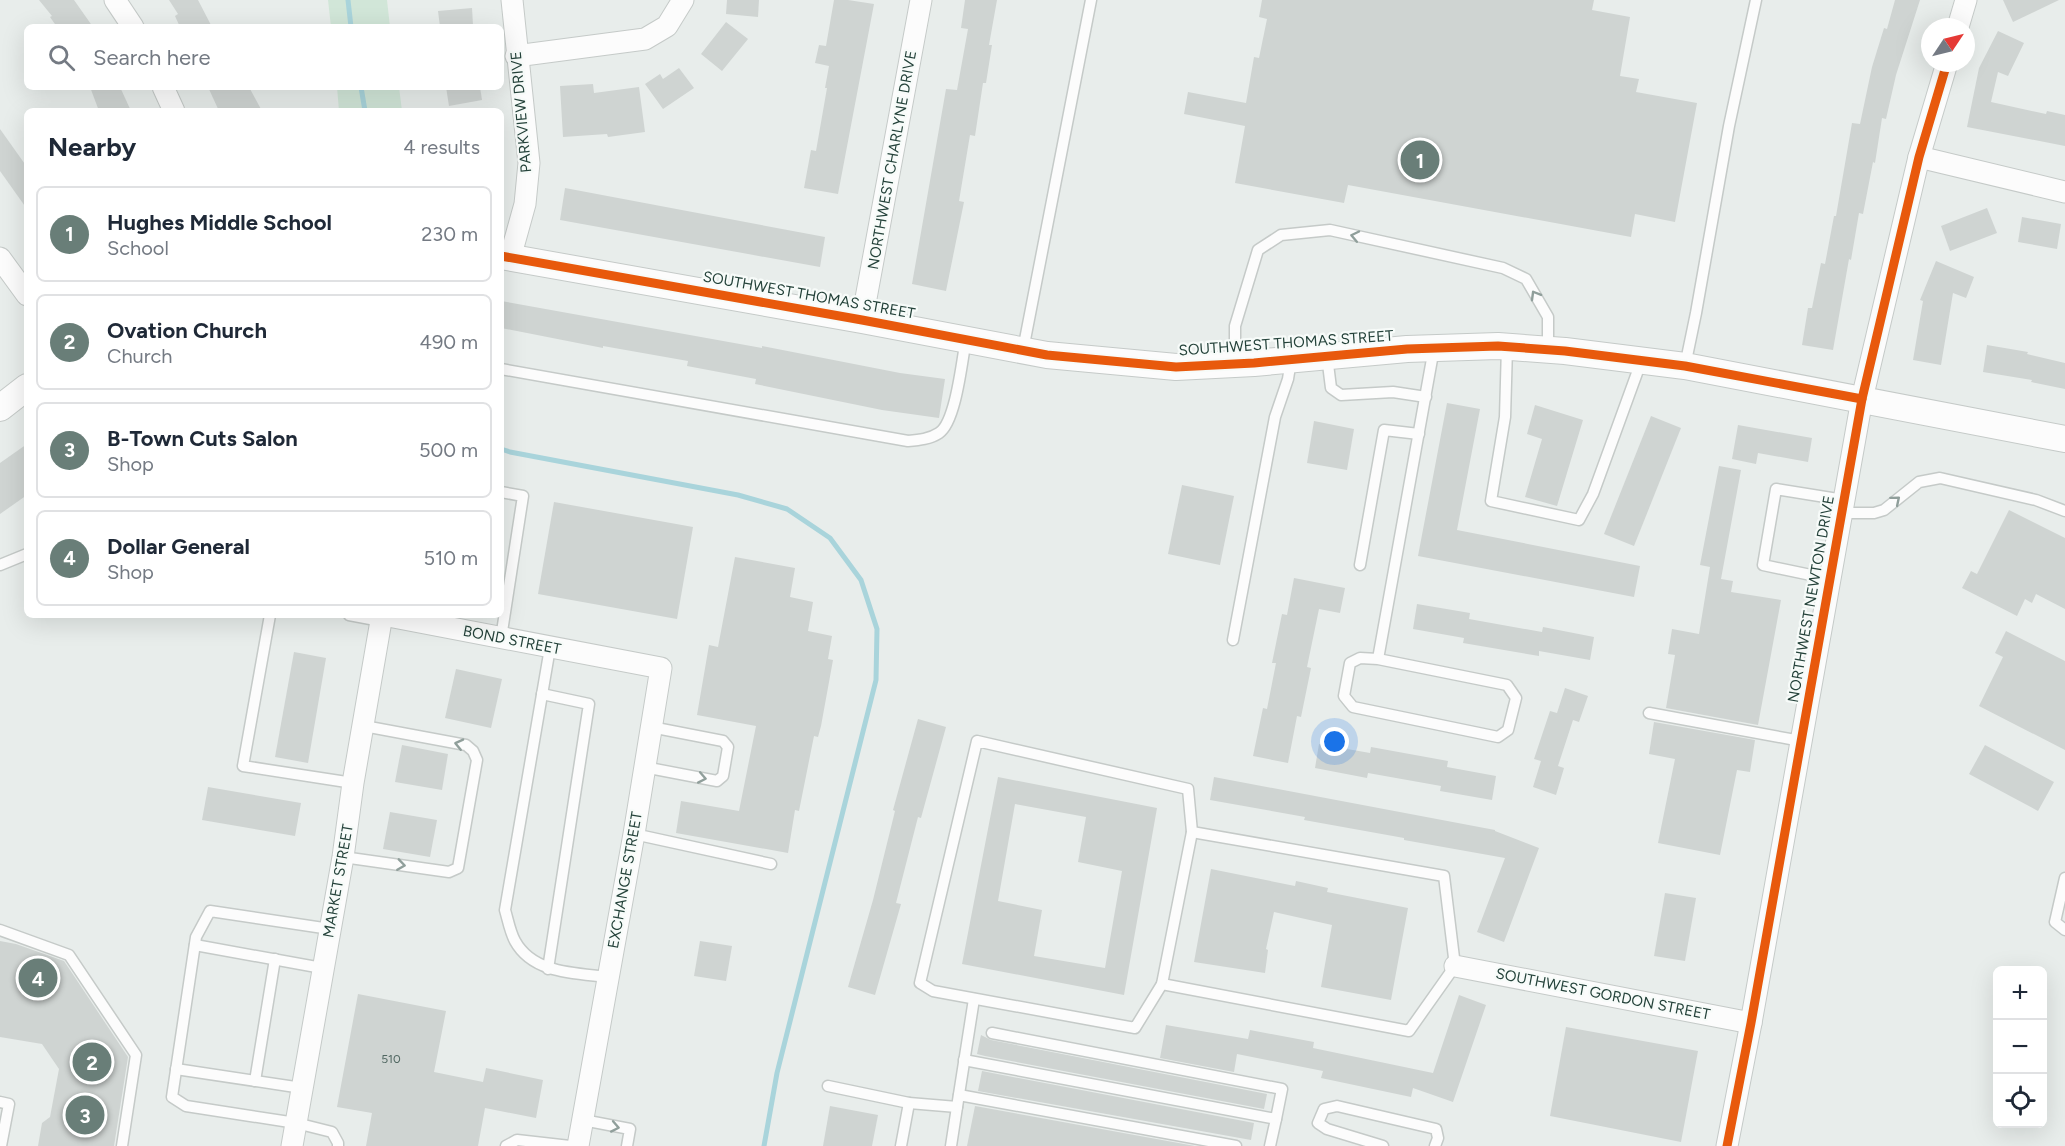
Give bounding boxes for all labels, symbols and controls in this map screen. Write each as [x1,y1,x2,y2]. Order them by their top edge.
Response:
north arrow [1921,18,1975,72]
search box [24,24,504,90]
icon: search [45,41,78,74]
text: Search here [93,44,211,71]
street label: NORTHWEST CHARLYNE DRIVE [864,49,920,271]
street label: PARKVIEW DRIVE [507,51,535,173]
text: Nearby [48,131,136,163]
text: 4 results [403,135,480,159]
pin: 1 [1400,138,1440,182]
text: Hughes Middle School [107,209,332,236]
text: 1 [65,222,74,246]
text: 230 m [421,222,478,246]
one-way arrow [1350,230,1360,243]
text: School [107,236,169,260]
street label: SOUTHWEST THOMAS STREET [701,267,917,323]
one-way arrow [1531,290,1542,301]
text: Ovation Church [107,317,267,344]
street label: SOUTHWEST THOMAS STREET [1178,326,1395,359]
text: 2 [64,330,75,354]
text: 490 m [419,330,478,354]
text: Church [107,344,172,368]
text: B-Town Cuts Salon [107,425,298,452]
text: 3 [64,438,75,462]
text: 500 m [419,438,478,462]
text: Shop [107,452,154,476]
street label: NORTHWEST NEWTON DRIVE [1784,494,1838,704]
one-way arrow [1889,496,1900,507]
text: Dollar General [107,533,250,560]
text: 4 [63,546,76,570]
text: 510 m [423,546,478,570]
text: Shop [107,560,154,584]
street label: BOND STREET [462,622,563,658]
your location [1320,727,1349,756]
one-way arrow [454,739,464,752]
one-way arrow [696,771,706,784]
street label: EXCHANGE STREET [604,809,646,950]
street label: MARKET STREET [319,822,357,939]
one-way arrow [397,859,406,871]
pin: 4 [18,956,57,1000]
street label: SOUTHWEST GORDON STREET [1494,964,1712,1024]
map controls [1993,966,2047,1128]
button: + [1993,966,2047,1020]
button: − [1993,1020,2047,1074]
pin: 2 [72,1040,112,1084]
house number: 510 [381,1052,401,1066]
button: locate [1993,1074,2047,1128]
pin: 3 [66,1092,104,1138]
one-way arrow [609,1120,619,1133]

